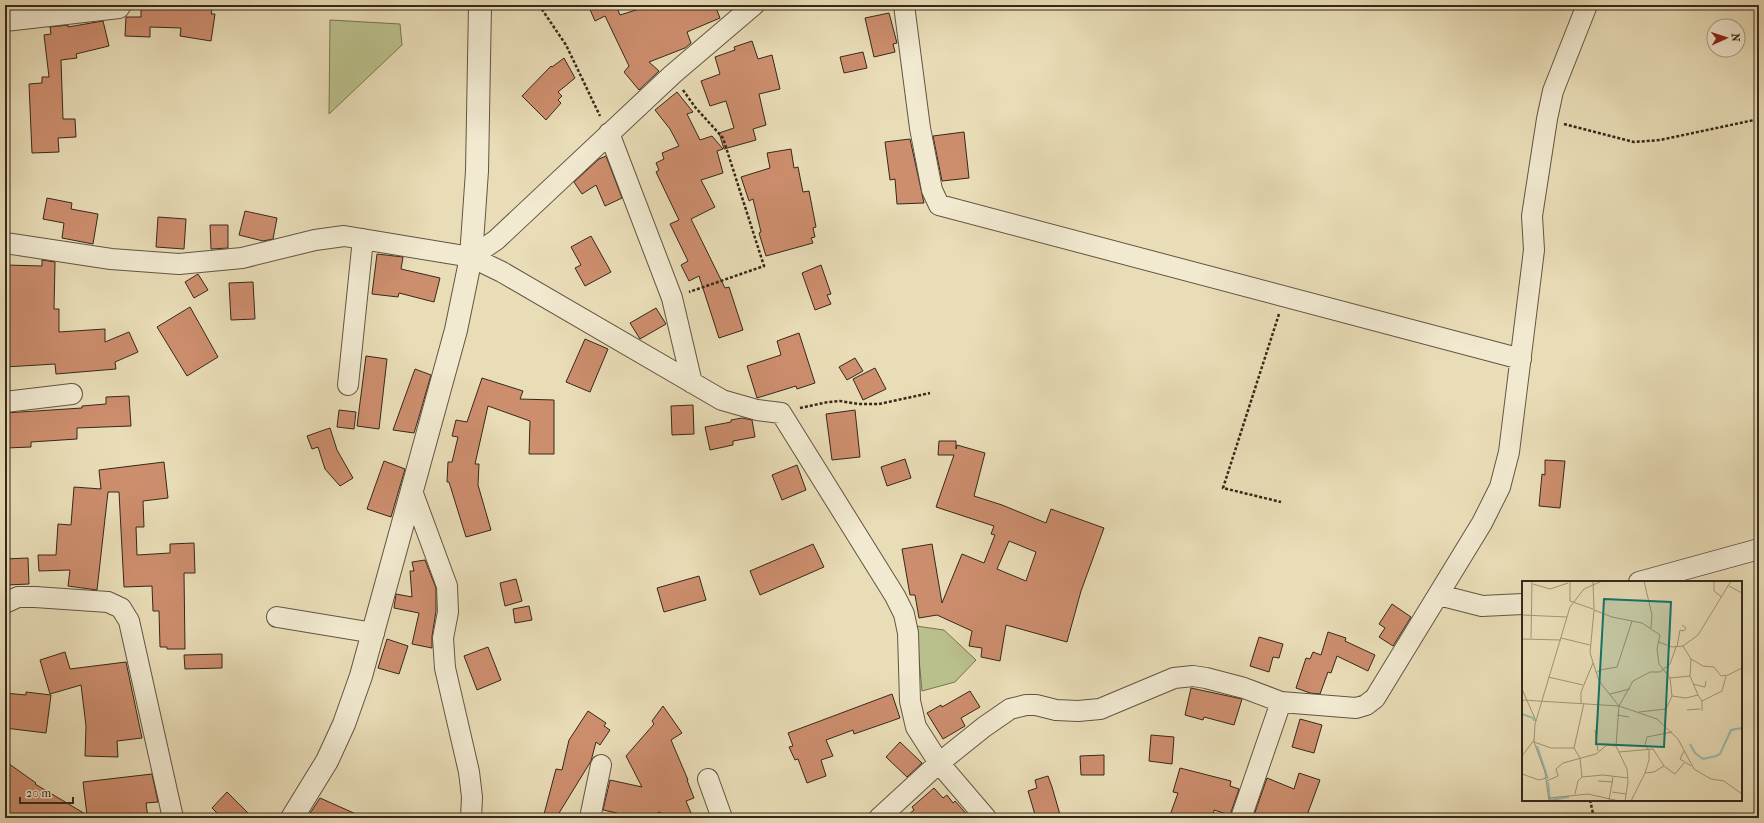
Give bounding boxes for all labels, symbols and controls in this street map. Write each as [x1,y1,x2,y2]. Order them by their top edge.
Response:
north arrow [1706,18,1746,58]
text: N [1729,33,1742,43]
inset map [1522,581,1742,801]
scale bar [20,779,73,805]
text: 20 m [26,786,51,800]

